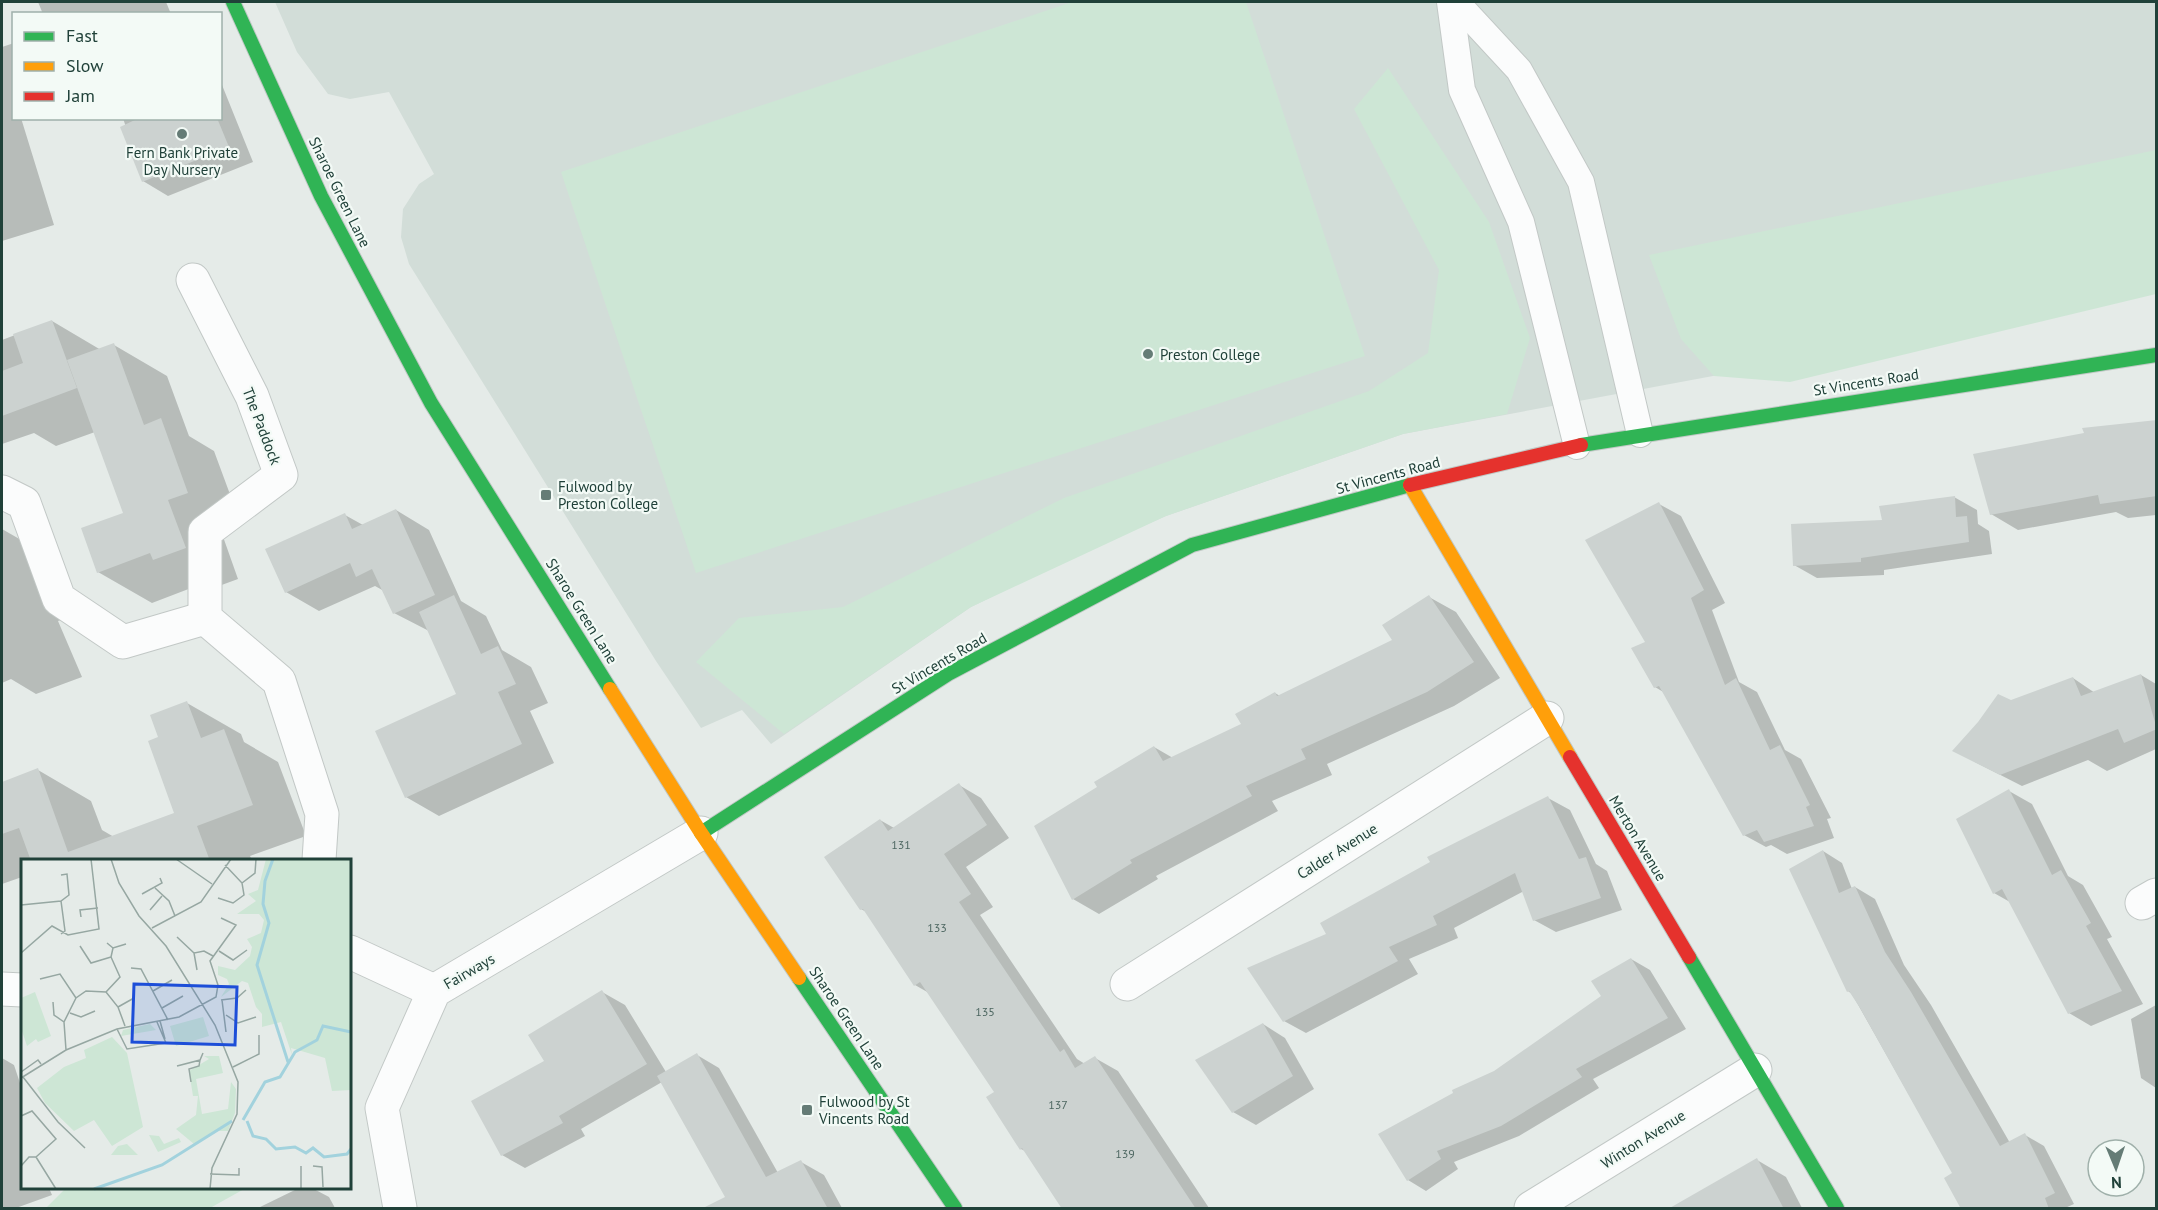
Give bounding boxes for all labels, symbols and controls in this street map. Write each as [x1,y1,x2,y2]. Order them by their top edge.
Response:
legend [12,12,222,120]
text: Fast [66,24,98,47]
text: Slow [66,54,104,77]
text: Jam [65,84,95,107]
marker: Fern Bank Private Day Nursery [175,127,189,141]
street label: Sharoe Green Lane [305,134,375,250]
place label: Fern Bank Private Day Nursery [126,143,238,179]
place label: Preston College [1160,345,1260,364]
marker: Preston College [1141,347,1155,361]
street label: St Vincents Road [1812,364,1920,400]
street label: The Paddock [239,385,286,468]
street label: St Vincents Road [1334,452,1442,498]
place label: Fulwood by Preston College [558,477,658,513]
marker: Fulwood by Preston College [539,488,553,502]
street label: Sharoe Green Lane [542,555,622,667]
street label: St Vincents Road [888,628,990,698]
street label: Merton Avenue [1605,792,1671,884]
street label: Calder Avenue [1293,819,1381,883]
house number: 131 [891,837,911,852]
inset map [21,859,351,1189]
house number: 133 [927,920,947,935]
street label: Fairways [440,949,498,993]
street label: Sharoe Green Lane [805,963,889,1073]
house number: 135 [975,1004,995,1019]
place label: Fulwood by St Vincents Road [818,1092,910,1128]
house number: 137 [1048,1097,1068,1112]
marker: Fulwood by St Vincents Road [800,1103,814,1117]
street label: Winton Avenue [1597,1105,1689,1173]
north arrow [2086,1138,2146,1198]
house number: 139 [1115,1146,1135,1161]
text: N [2111,1173,2122,1193]

